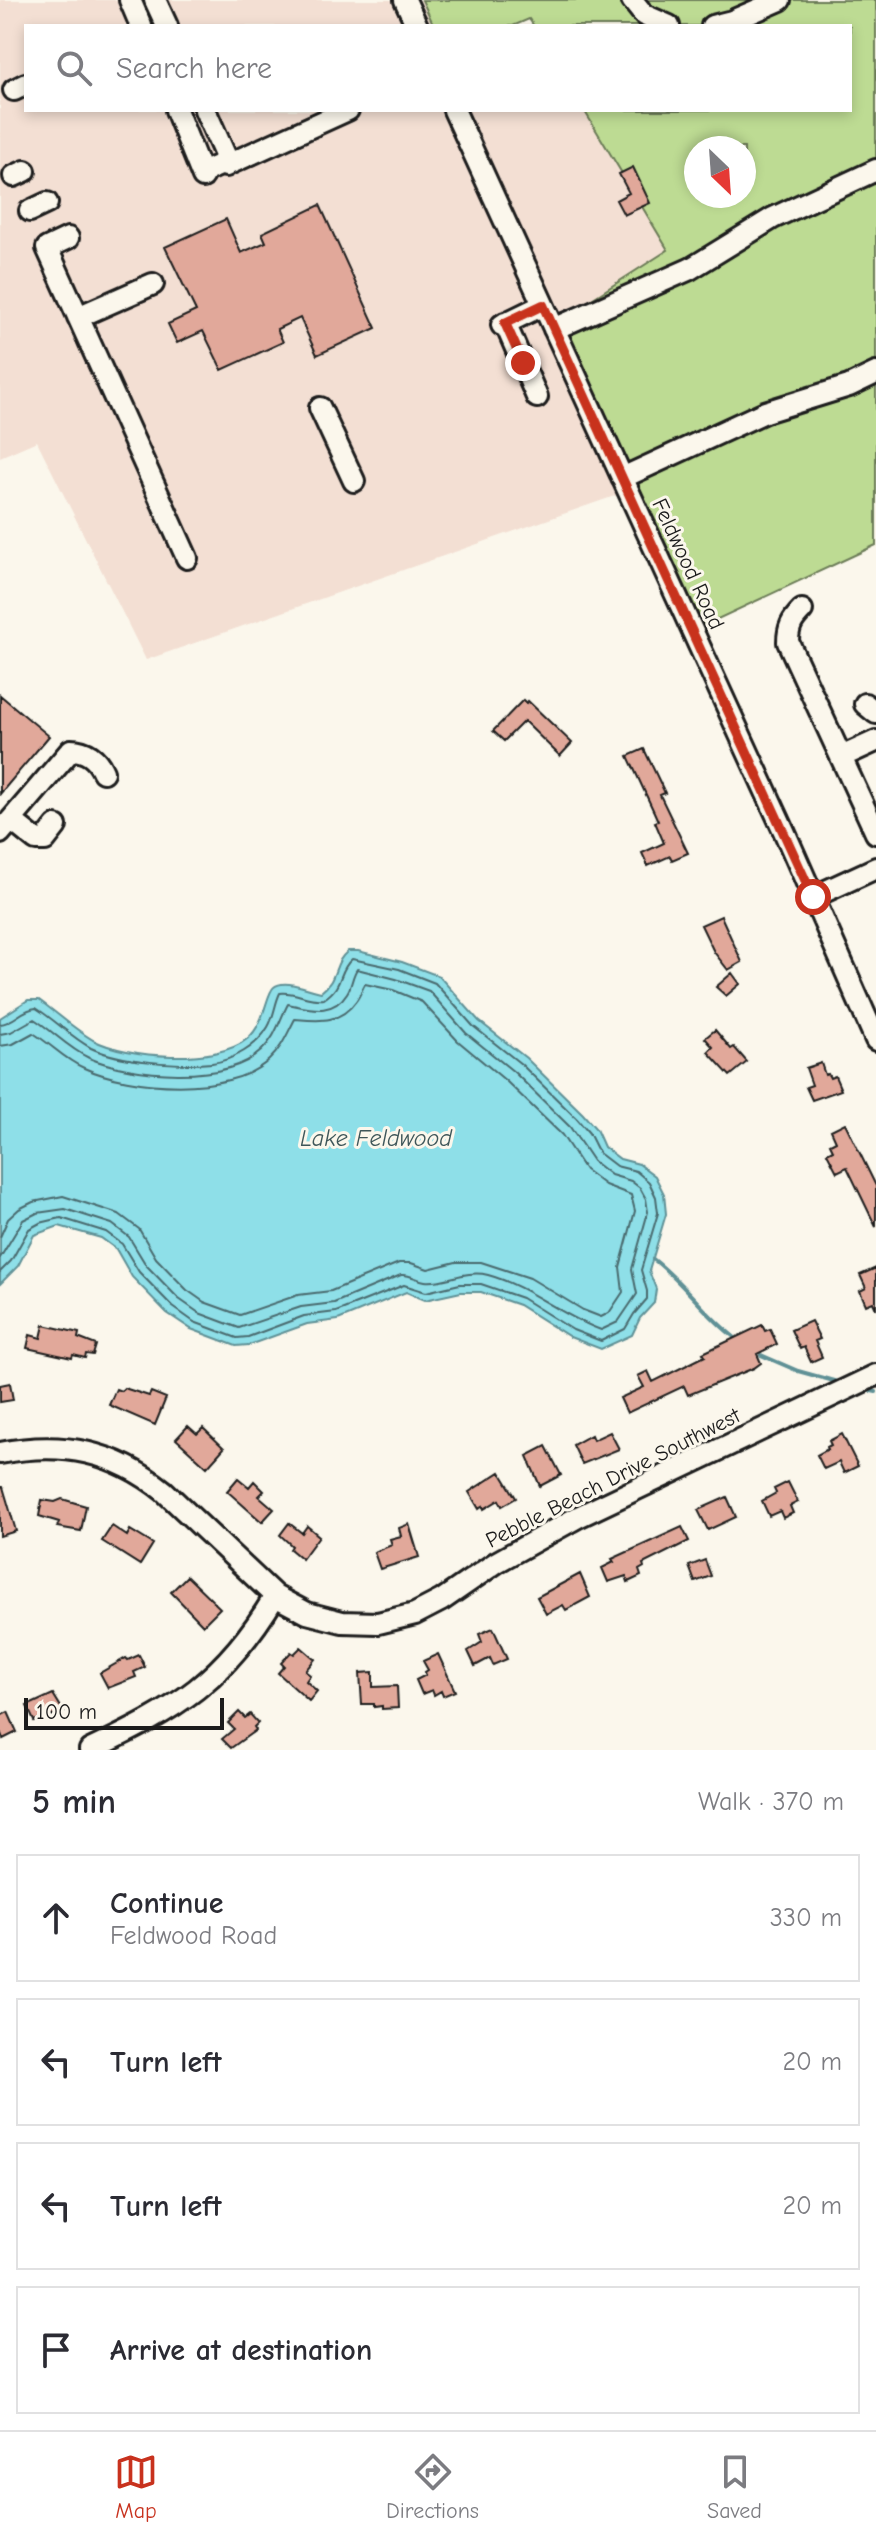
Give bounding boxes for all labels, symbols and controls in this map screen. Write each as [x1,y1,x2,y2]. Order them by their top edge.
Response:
search box [24,24,852,112]
icon: search [52,46,96,90]
text: Search here [116,51,272,86]
north arrow [684,136,756,208]
route end [505,345,541,381]
street label: Feldwood Road [646,494,730,634]
route start [795,879,831,915]
water label: Lake Feldwood [300,1124,453,1152]
street label: Pebble Beach Drive Southwest [481,1402,745,1554]
scale bar [24,1694,224,1730]
text: 100 m [36,1699,97,1725]
text: 5 min [32,1782,116,1822]
text: Walk · 370 m [698,1787,844,1817]
text: Continue [110,1886,224,1921]
icon: ahead [34,1896,78,1940]
text: 330 m [770,1903,842,1933]
text: Feldwood Road [110,1921,277,1951]
icon: left [34,2040,78,2084]
text: Turn left [110,2045,222,2080]
text: 20 m [782,2047,842,2077]
icon: left [34,2184,78,2228]
text: Turn left [110,2189,222,2224]
text: 20 m [782,2191,842,2221]
icon: arrive [34,2328,78,2372]
text: Arrive at destination [110,2333,372,2368]
tab: Map [114,2450,158,2524]
tab: Directions [386,2450,479,2524]
tab: Saved [707,2450,762,2524]

